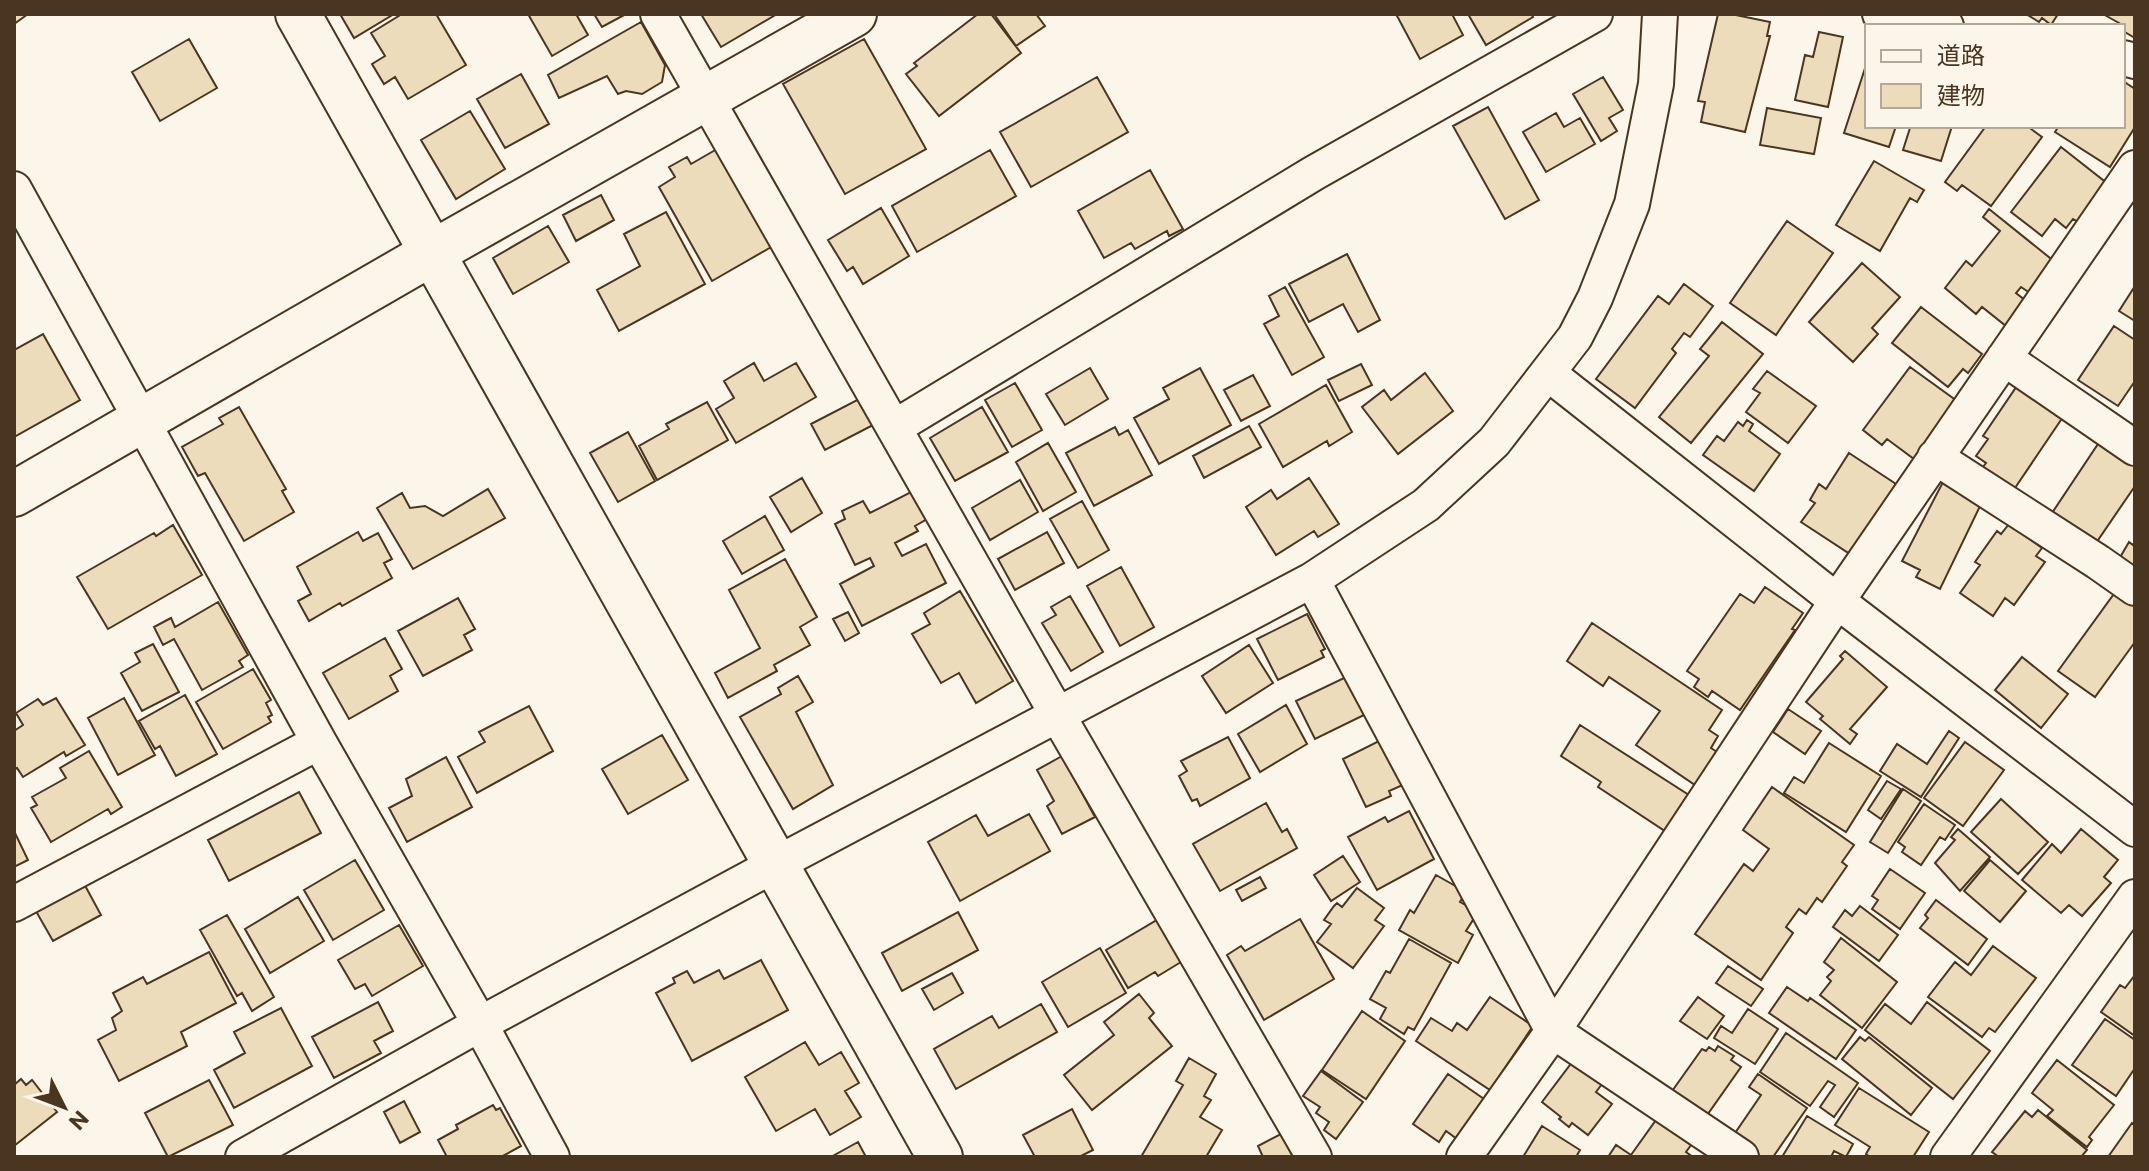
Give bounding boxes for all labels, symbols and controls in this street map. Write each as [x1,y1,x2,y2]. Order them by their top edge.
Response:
legend [1865,24,2125,128]
text: 道路 [1937,40,1985,69]
text: 建物 [1937,80,1985,109]
north arrow [24,1067,104,1147]
text: N [64,1106,95,1136]

